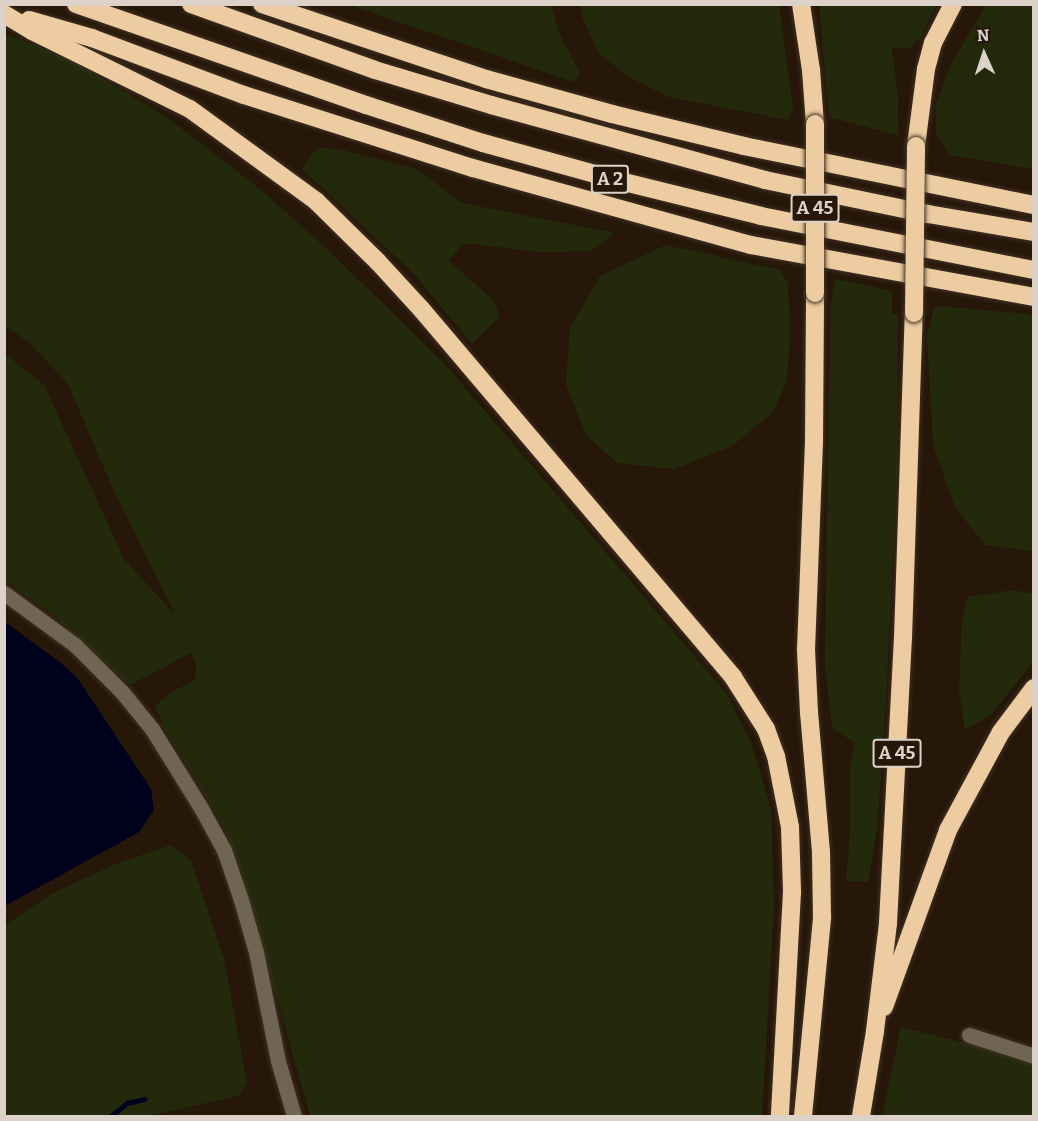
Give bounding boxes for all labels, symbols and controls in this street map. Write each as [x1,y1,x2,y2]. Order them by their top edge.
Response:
north arrow [954,24,1014,84]
text: N [976,26,990,45]
road number: A 2 [590,164,630,194]
road number: A 45 [790,193,840,223]
road number: A 45 [872,738,922,768]

